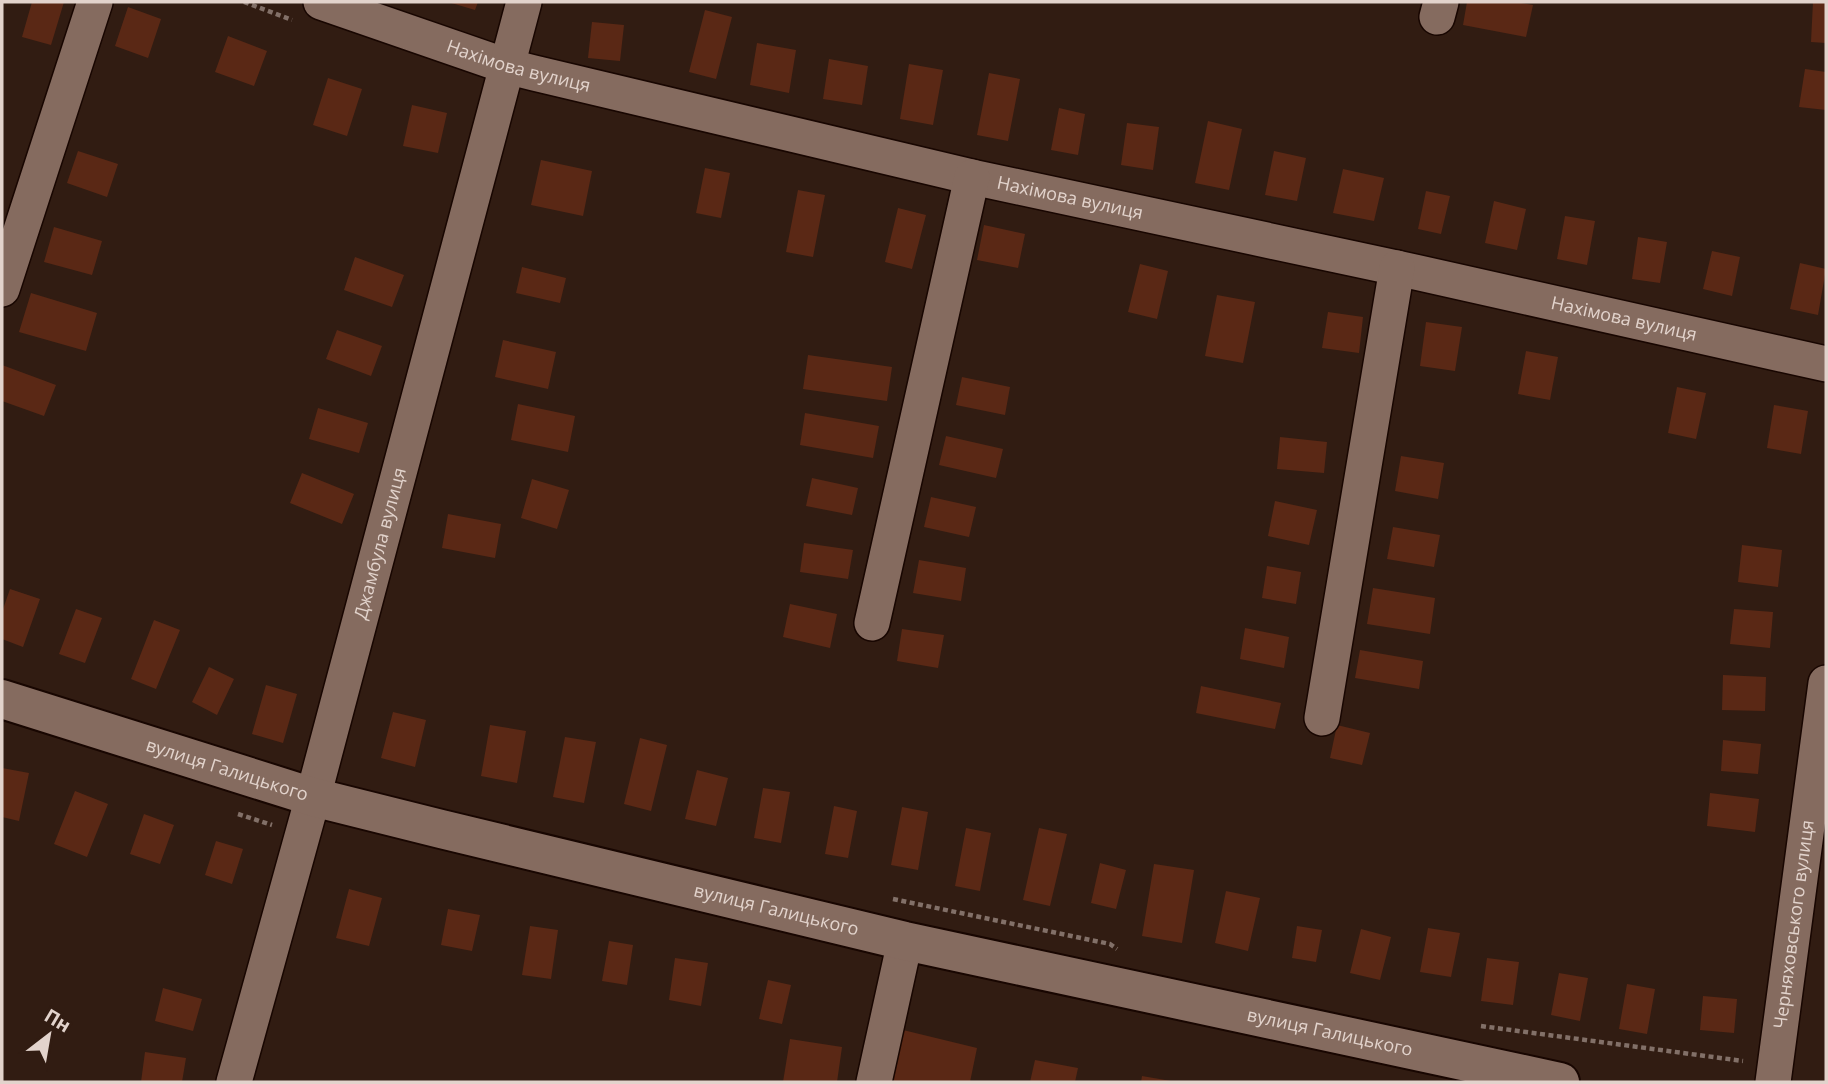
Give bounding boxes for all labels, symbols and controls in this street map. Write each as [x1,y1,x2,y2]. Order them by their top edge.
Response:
street label: Нахімова вулиця [444,33,593,97]
street label: Нахімова вулиця [995,170,1145,224]
street label: Нахімова вулиця [1549,290,1699,346]
street label: Джамбула вулиця [348,465,411,622]
street label: вулиця Галицького [143,732,312,806]
street label: Черняховського вулиця [1767,818,1819,1030]
street label: вулиця Галицького [692,877,861,940]
north arrow [14,1000,84,1070]
text: Пн [40,1002,76,1038]
street label: вулиця Галицького [1245,1002,1415,1061]

